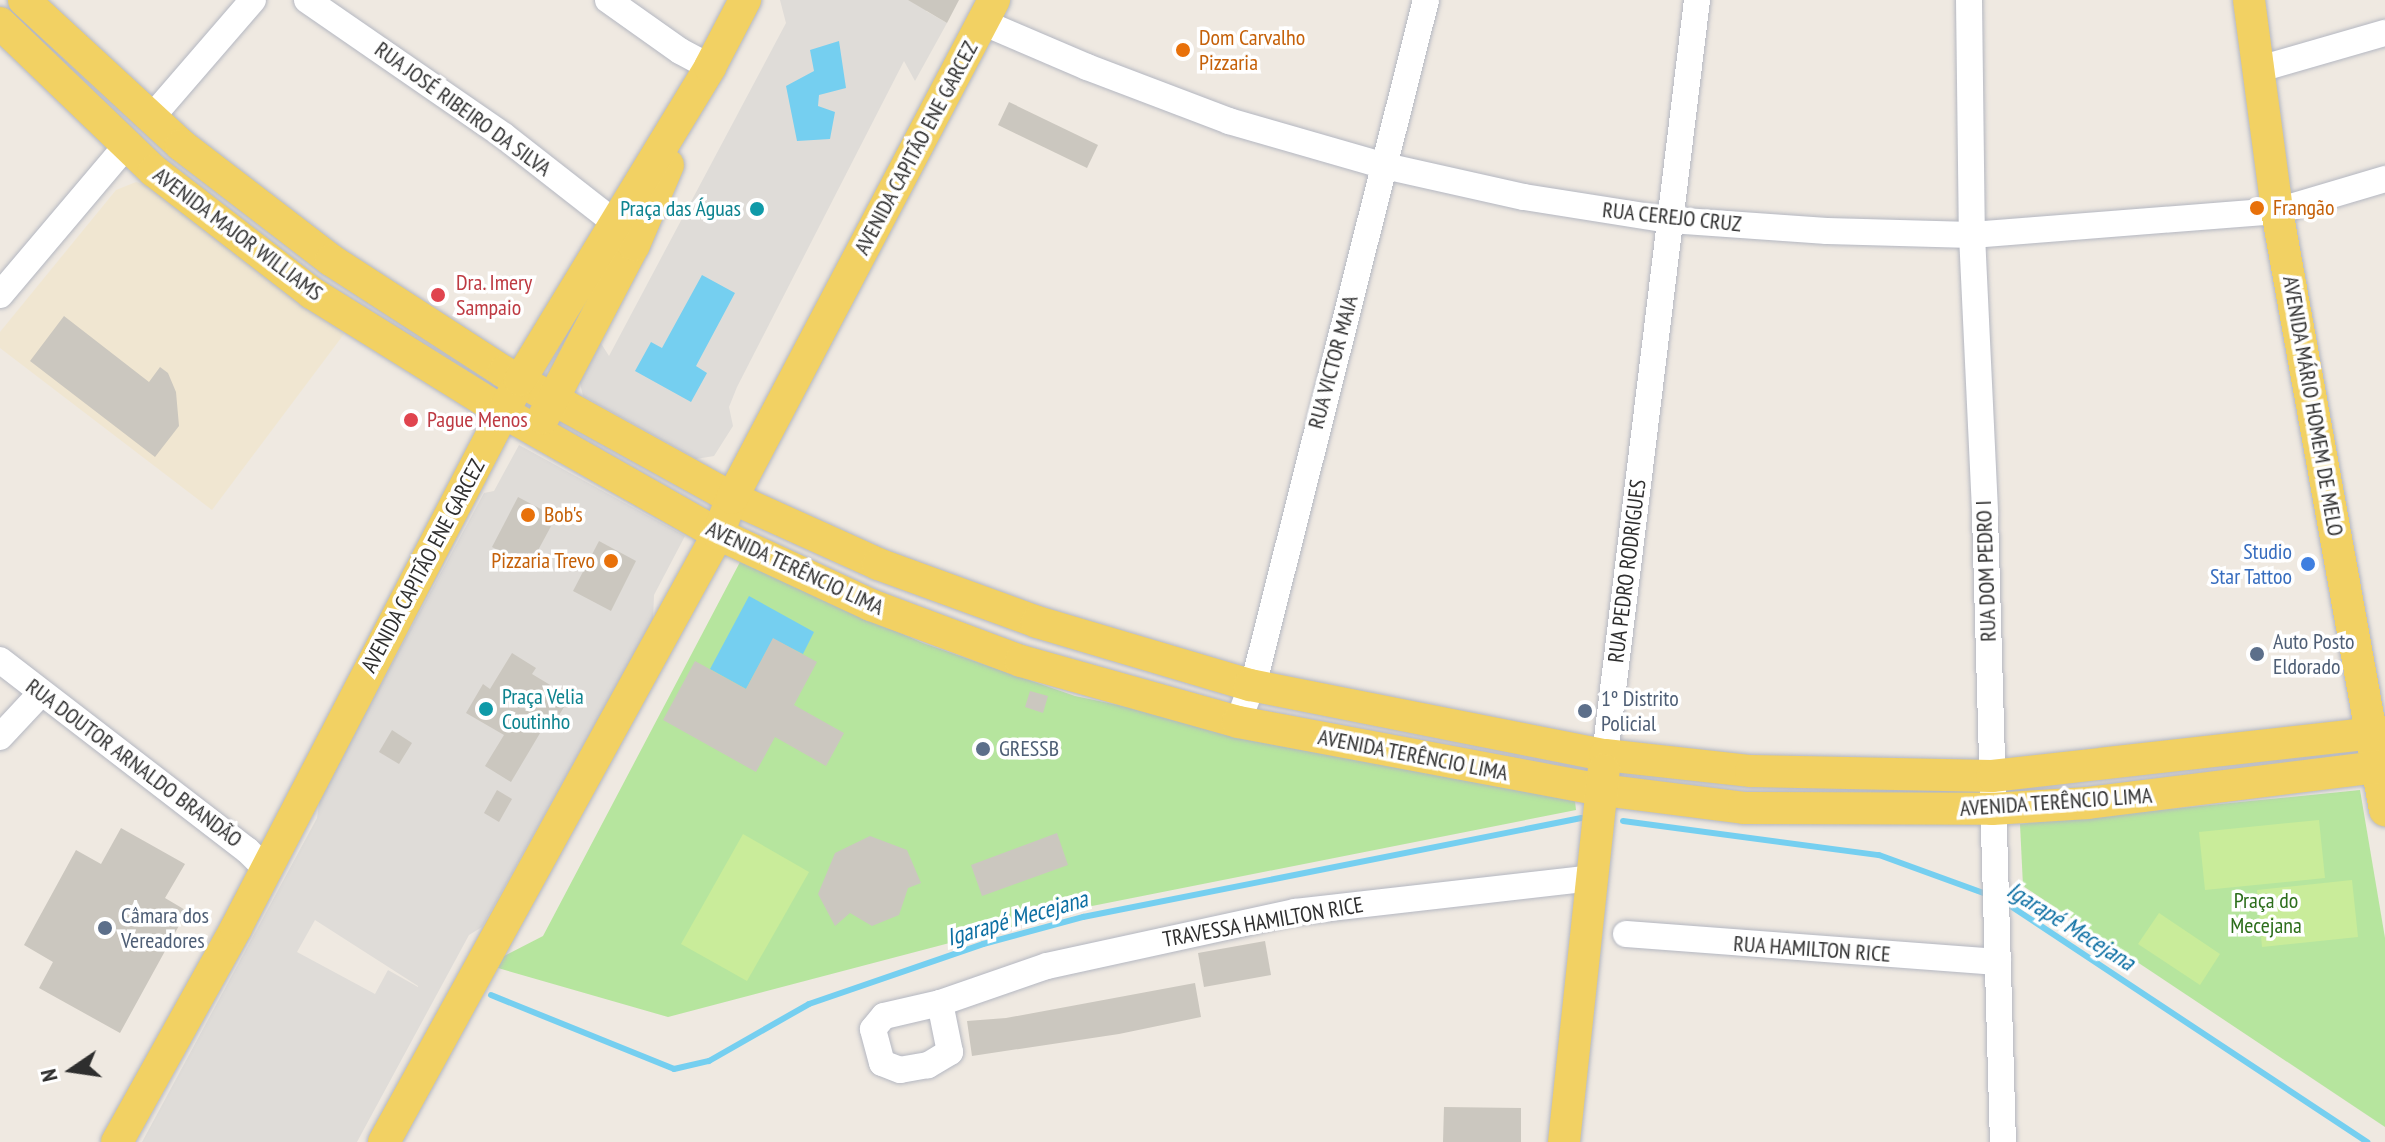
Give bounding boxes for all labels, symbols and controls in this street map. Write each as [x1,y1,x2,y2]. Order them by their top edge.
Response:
place label: Dom Carvalho Pizzaria [1199,24,1305,76]
street label: RUA JOSÉ RIBEIRO DA SILVA [369,36,557,182]
street label: AVENIDA CAPITÃO ENE GARCEZ [848,37,984,259]
marker: Dom Carvalho Pizzaria [1174,41,1192,59]
street label: AVENIDA MAJOR WILLIAMS [148,161,328,307]
place label: Frangão [2273,195,2334,221]
place label: Praça das Águas [620,196,741,222]
street label: RUA CEREJO CRUZ [1601,197,1743,237]
marker: Frangão [2248,199,2266,217]
marker: Praça das Águas [748,200,766,218]
place label: Dra. Imery Sampaio [456,269,534,320]
street label: AVENIDA MÁRIO HOMEM DE MELO [2277,274,2349,538]
marker: Dra. Imery Sampaio [427,284,449,306]
street label: RUA VICTOR MAIA [1302,292,1364,432]
place label: Pague Menos [427,407,528,433]
marker: Pague Menos [402,411,420,429]
street label: AVENIDA CAPITÃO ENE GARCEZ [355,455,491,677]
street label: RUA PEDRO RODRIGUES [1603,478,1651,664]
street label: RUA DOM PEDRO I [1970,500,2002,642]
place label: Bob's [544,502,583,528]
marker: Bob's [519,506,537,524]
street label: AVENIDA TERÊNCIO LIMA [702,515,888,621]
place label: Studio Star Tattoo [2209,538,2292,590]
place label: Pizzaria Trevo [491,548,595,574]
marker: Pizzaria Trevo [602,552,620,570]
marker: Studio Star Tattoo [2299,555,2317,573]
place label: Auto Posto Eldorado [2273,628,2355,680]
marker: Auto Posto Eldorado [2248,645,2266,663]
street label: RUA DOUTOR ARNALDO BRANDÃO [20,673,248,853]
place label: Praça Velia Coutinho [502,683,584,734]
place label: 1º Distrito Policial [1601,685,1679,736]
marker: Praça Velia Coutinho [477,700,495,718]
marker: 1º Distrito Policial [1576,702,1594,720]
street label: AVENIDA TERÊNCIO LIMA [1315,724,1511,786]
place label: GRESSB [999,736,1059,762]
marker: GRESSB [974,740,992,758]
street label: AVENIDA TERÊNCIO LIMA [1958,782,2154,822]
water label: Igarapé Mecejana [2002,875,2140,977]
water label: Igarapé Mecejana [943,884,1091,952]
park label: Praça do Mecejana [2230,887,2302,938]
street label: TRAVESSA HAMILTON RICE [1160,891,1366,953]
place label: Câmara dos Vereadores [121,902,209,954]
marker: Câmara dos Vereadores [96,919,114,937]
street label: RUA HAMILTON RICE [1732,930,1892,968]
north arrow [32,1030,112,1110]
text: N [34,1066,64,1084]

